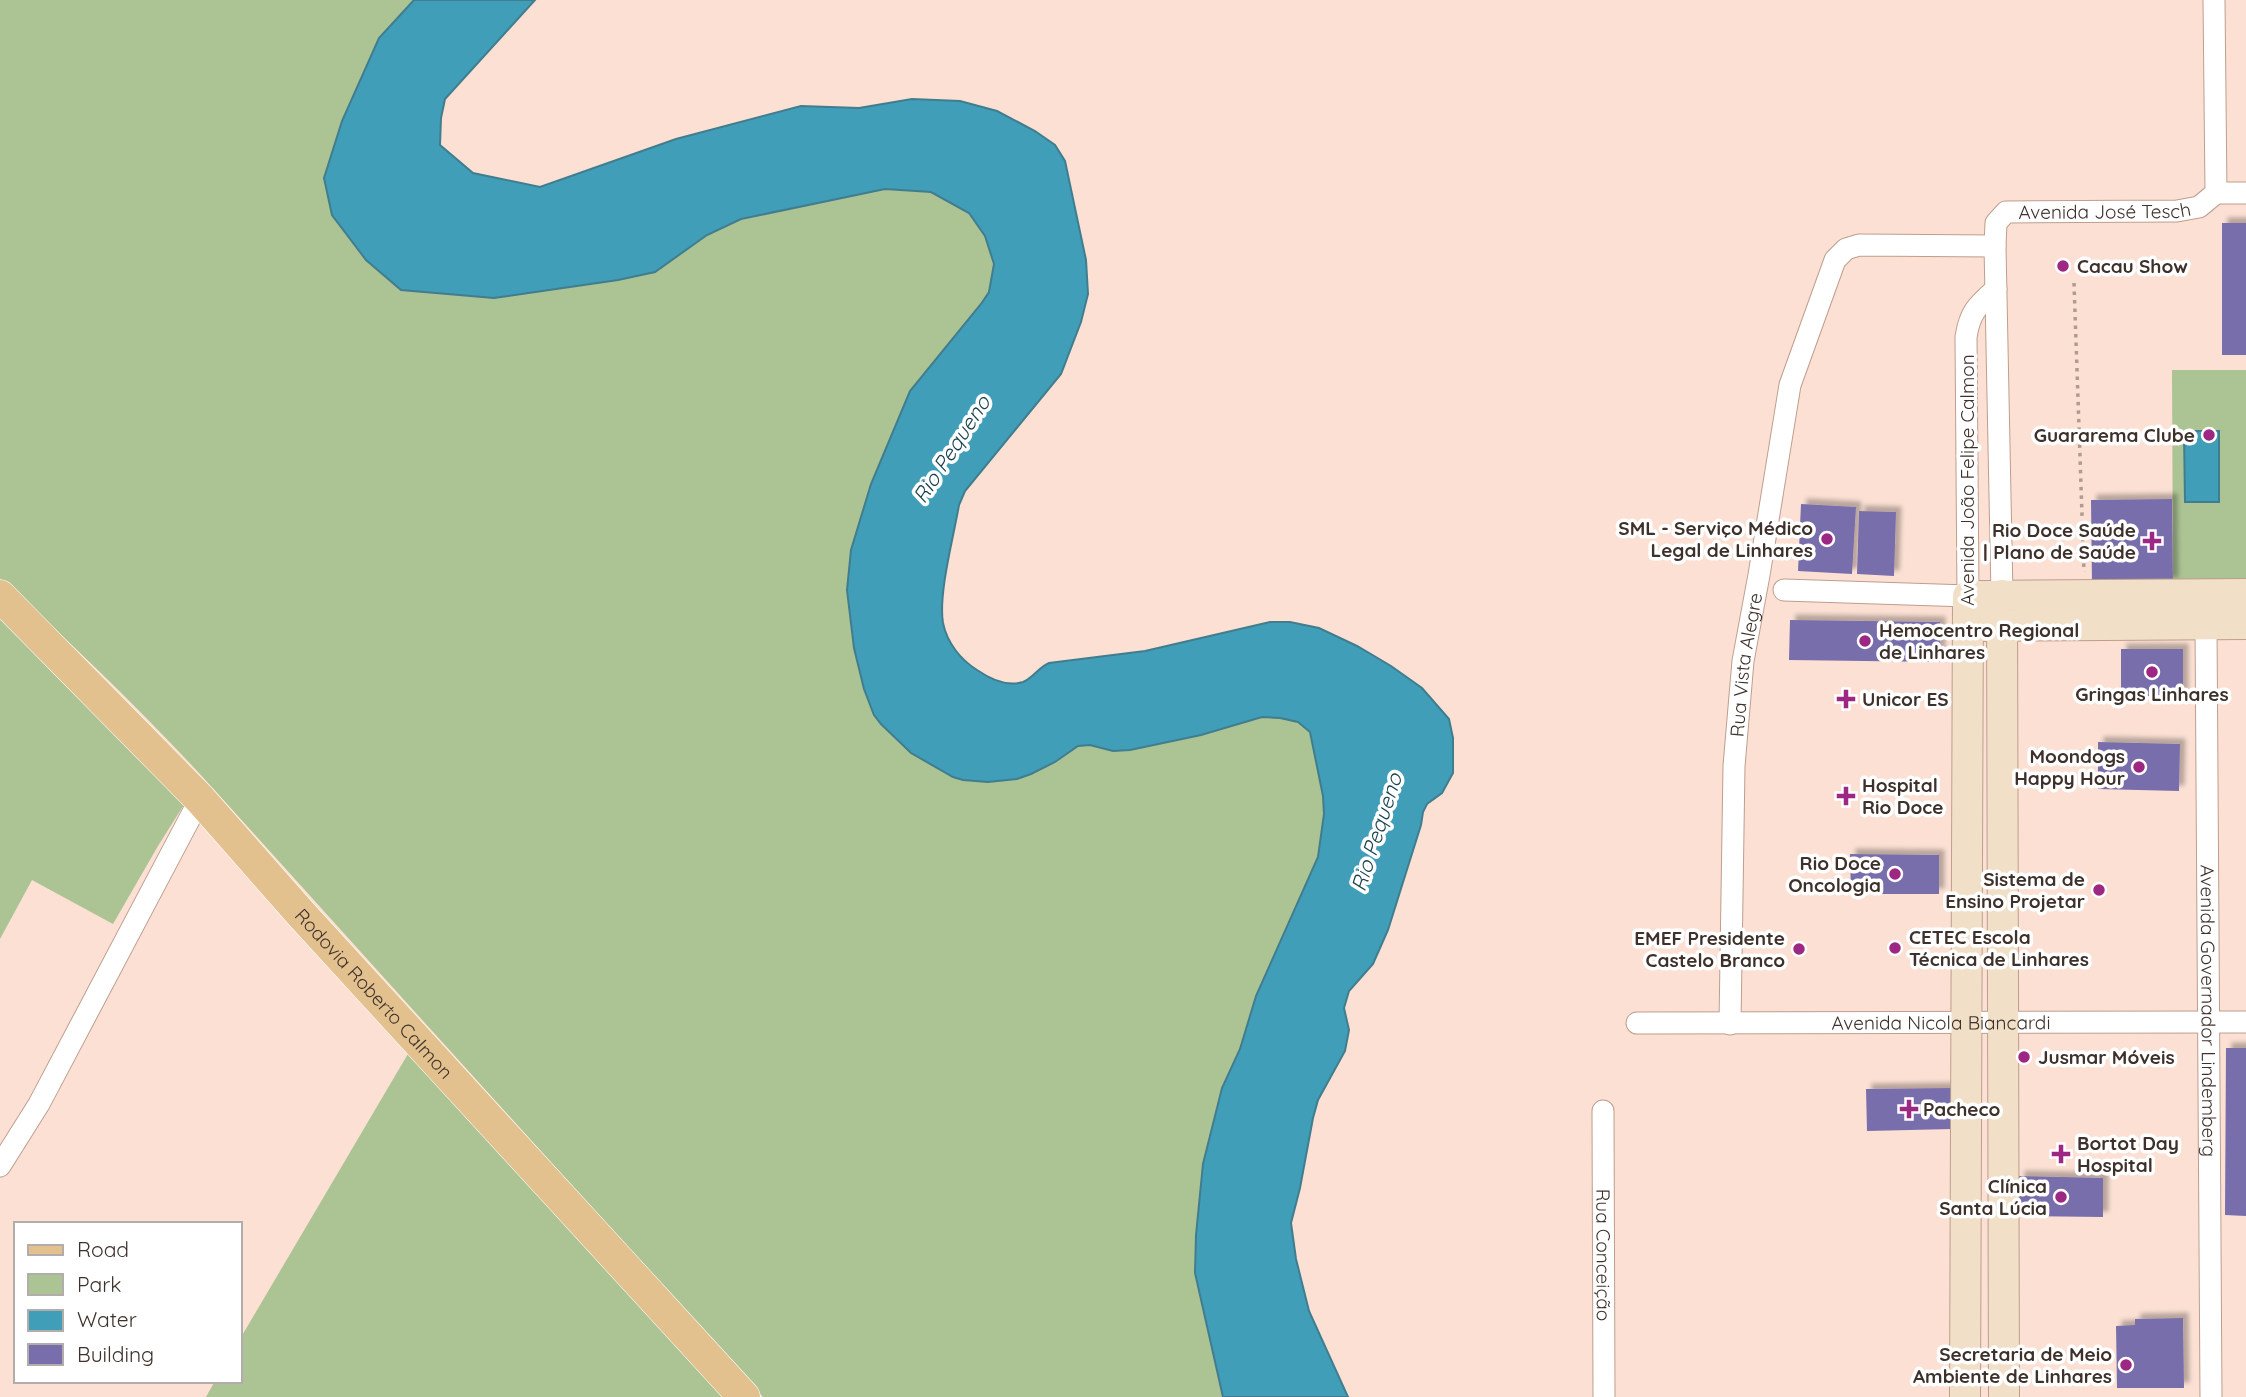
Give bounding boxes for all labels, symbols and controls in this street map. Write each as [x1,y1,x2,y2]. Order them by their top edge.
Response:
street label: Avenida José Tesch [2018,197,2193,224]
place label: Cacau Show [2077,254,2188,278]
marker: Cacau Show [2055,258,2071,274]
street label: Avenida João Felipe Calmon [1955,354,1979,606]
water label: Rio Pequeno [907,389,996,507]
place label: Guararema Clube [2034,423,2195,447]
marker: Guararema Clube [2201,427,2217,443]
place label: SML - Serviço Médico Legal de Linhares [1618,516,1813,562]
place label: Rio Doce Saúde | Plano de Saúde [1983,518,2136,564]
marker: SML - Serviço Médico Legal de Linhares [1819,531,1835,547]
marker: Rio Doce Saúde | Plano de Saúde [2142,531,2162,551]
street label: Rua Vista Alegre [1725,591,1767,738]
place label: Hemocentro Regional de Linhares [1879,618,2079,664]
marker: Hemocentro Regional de Linhares [1857,633,1873,649]
marker: Gringas Linhares [2144,664,2160,680]
place label: Gringas Linhares [2075,682,2229,706]
place label: Unicor ES [1862,687,1949,711]
marker: Unicor ES [1836,689,1856,709]
place label: Moondogs Happy Hour [2014,744,2125,790]
marker: Moondogs Happy Hour [2131,759,2147,775]
water label: Rio Pequeno [1345,768,1408,894]
place label: Hospital Rio Doce [1862,773,1943,819]
marker: Hospital Rio Doce [1836,786,1856,806]
place label: Rio Doce Oncologia [1788,851,1881,897]
street label: Avenida Governador Lindemberg [2196,865,2221,1157]
marker: Rio Doce Oncologia [1887,866,1903,882]
place label: Sistema de Ensino Projetar [1945,867,2085,913]
marker: Sistema de Ensino Projetar [2091,882,2107,898]
street label: Rodovia Roberto Calmon [290,903,458,1084]
place label: CETEC Escola Técnica de Linhares [1909,925,2089,971]
place label: EMEF Presidente Castelo Branco [1634,926,1785,972]
marker: CETEC Escola Técnica de Linhares [1887,940,1903,956]
marker: EMEF Presidente Castelo Branco [1791,941,1807,957]
street label: Avenida Nicola Biancardi [1832,1010,2050,1035]
place label: Jusmar Móveis [2038,1045,2175,1069]
marker: Jusmar Móveis [2016,1049,2032,1065]
place label: Pacheco [1923,1097,2000,1121]
marker: Pacheco [1901,1101,1917,1117]
place label: Bortot Day Hospital [2077,1131,2179,1177]
marker: Bortot Day Hospital [2051,1144,2071,1164]
place label: Clínica Santa Lúcia [1939,1174,2047,1220]
street label: Rua Conceição [1591,1189,1616,1321]
marker: Clínica Santa Lúcia [2053,1189,2069,1205]
legend [14,1222,242,1383]
text: Road [77,1236,129,1262]
text: Park [77,1271,121,1297]
text: Water [77,1306,137,1332]
text: Building [77,1341,154,1367]
place label: Secretaria de Meio Ambiente de Linhares [1913,1342,2112,1388]
marker: Secretaria de Meio Ambiente de Linhares [2118,1357,2134,1373]

